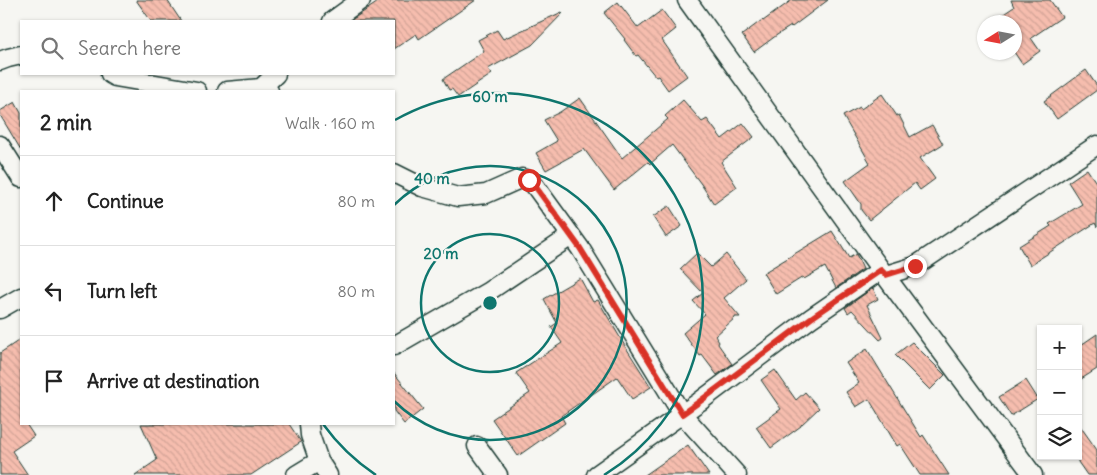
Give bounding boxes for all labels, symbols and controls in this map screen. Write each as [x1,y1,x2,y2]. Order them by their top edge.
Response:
north arrow [977,15,1022,60]
search box [20,20,395,75]
icon: search [38,34,66,62]
text: Search here [78,36,181,60]
text: 60 m [472,87,508,106]
text: 2 min [40,109,92,136]
text: Walk · 160 m [285,113,375,133]
text: 40 m [414,169,450,188]
route start [518,169,541,192]
icon: ahead [40,187,68,215]
text: Continue [87,189,164,213]
text: 80 m [337,191,375,211]
text: 20 m [424,244,458,263]
route end [904,255,927,278]
icon: left [40,277,68,305]
text: Turn left [87,279,157,303]
text: 80 m [337,281,375,301]
centre of rings [481,294,499,312]
map controls [1037,325,1082,460]
button: + [1037,325,1082,370]
icon: arrive [40,367,68,395]
text: Arrive at destination [87,369,260,393]
button: − [1037,370,1082,415]
button: layers [1037,415,1082,460]

